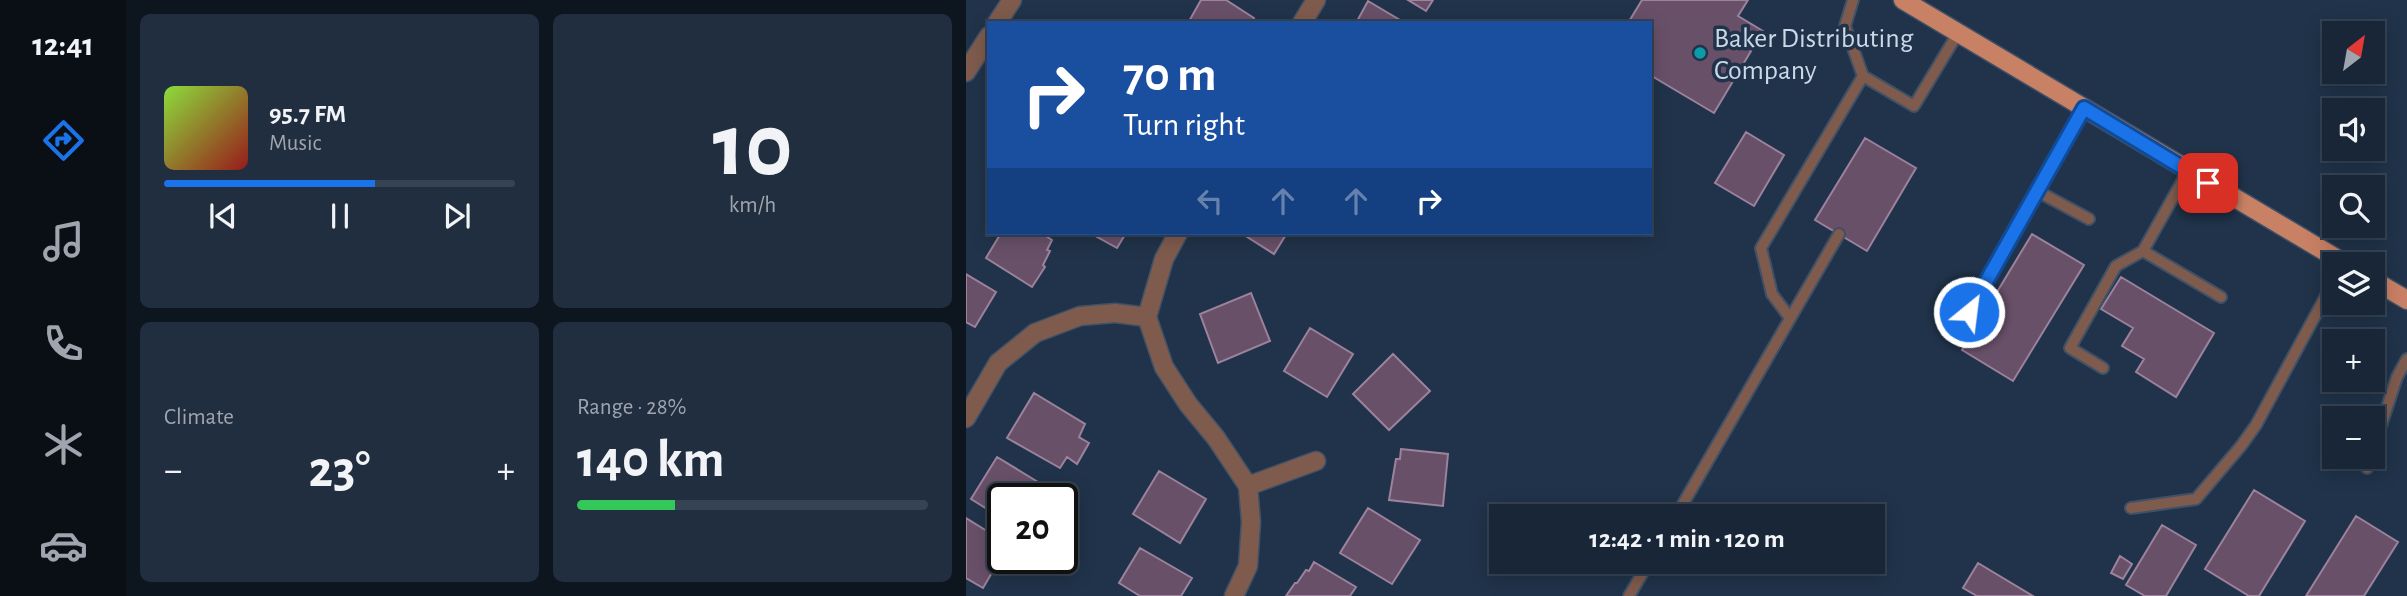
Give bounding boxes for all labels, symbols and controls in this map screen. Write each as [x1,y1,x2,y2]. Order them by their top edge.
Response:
north arrow [2322,21,2385,84]
map controls [2322,21,2385,469]
place label: Baker Distributing Company [1714,25,1914,85]
text: 12:41 [32,29,94,61]
marker: Baker Distributing Company [1692,45,1708,61]
icon: right [1008,49,1099,140]
text: 70 m [1123,51,1217,100]
button: sound [2322,98,2385,161]
text: 95.7 FM [269,101,346,127]
text: 10 [712,101,793,192]
text: Turn right [1123,109,1245,141]
icon: directions [39,116,88,165]
text: Music [269,132,321,155]
pin [2178,153,2238,213]
icon: arrive [2189,164,2227,202]
button: search [2322,175,2385,238]
icon: left [1191,182,1229,220]
icon: ahead [1264,182,1302,220]
icon: ahead [1337,182,1375,220]
icon: right [1410,182,1448,220]
text: km/h [729,194,776,217]
icon: previous [204,197,242,235]
icon: pause [321,197,359,235]
icon: next [438,197,476,235]
icon: music [39,217,88,266]
button: layers [2322,252,2385,315]
position arrow [1932,275,2006,349]
icon: phone [39,319,88,368]
button: + [2322,329,2385,392]
text: Range · 28% [577,396,687,419]
text: Climate [164,406,234,429]
button: − [2322,406,2385,469]
icon: climate [39,420,88,469]
text: 140 km [577,434,725,486]
text: 23° [308,444,371,496]
text: − [164,452,182,490]
text: + [497,452,515,490]
speed limit sign: 20 [987,483,1078,574]
icon: car [39,521,88,570]
text: 12:42 · 1 min · 120 m [1589,526,1785,552]

